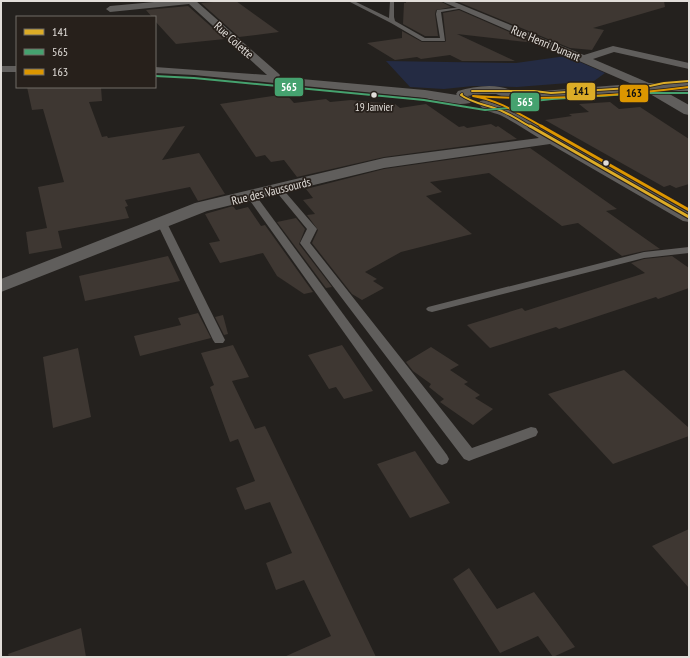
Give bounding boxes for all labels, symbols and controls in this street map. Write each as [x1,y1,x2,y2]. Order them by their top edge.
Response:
legend [16,16,156,88]
street label: Rue Colette [211,18,257,62]
street label: Rue Henri Dunant [509,22,583,65]
text: 141 [52,24,68,39]
text: 565 [52,44,68,59]
text: 163 [52,64,68,79]
line badge: 565 [274,77,304,97]
text: 565 [281,80,297,94]
line badge: 141 [566,82,596,101]
text: 141 [573,84,589,98]
line badge: 163 [619,84,649,103]
text: 163 [626,86,642,100]
marker: 19 Janvier [369,90,379,100]
line badge: 565 [510,92,540,112]
text: 565 [517,95,533,109]
place label: 19 Janvier [355,100,393,114]
unlabelled marker [601,158,611,168]
street label: Rue des Vaussourds [230,174,312,208]

